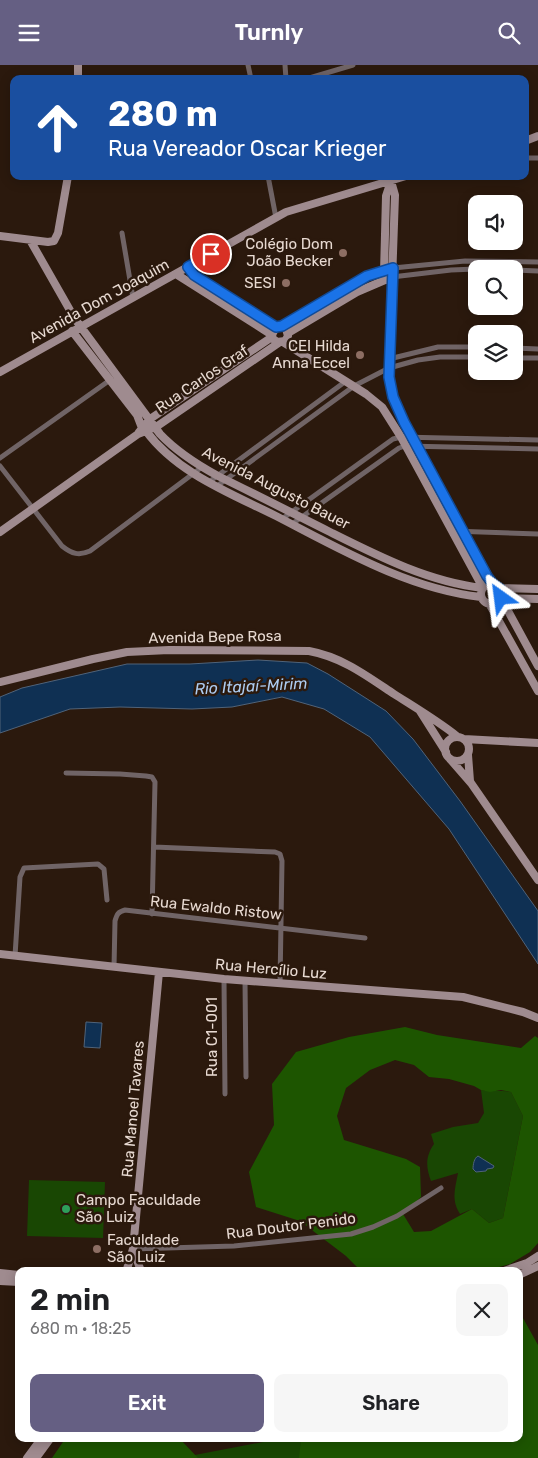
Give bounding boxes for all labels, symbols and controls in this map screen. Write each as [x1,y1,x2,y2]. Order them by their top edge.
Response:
icon: menu [15,19,43,47]
text: Turnly [235,19,303,46]
icon: search [495,19,523,47]
text: 280 m [108,93,218,135]
icon: ahead [25,95,90,160]
text: Rua Vereador Oscar Krieger [108,135,386,162]
map controls [468,195,523,380]
button: sound [468,195,523,250]
pin [190,233,232,275]
place label: Colégio Dom João Becker [245,235,333,270]
icon: arrive [197,240,225,268]
marker: Colégio Dom João Becker [337,247,349,259]
street label: Avenida Dom Joaquim [26,255,172,347]
button: search [468,260,523,315]
place label: SESI [244,274,276,292]
marker: SESI [280,277,292,289]
button: layers [468,325,523,380]
place label: CEI Hilda Anna Eccel [272,337,350,372]
street label: Rua Carlos Graf [152,341,252,417]
marker: CEI Hilda Anna Eccel [354,349,366,361]
street label: Avenida Augusto Bauer [199,443,353,533]
position arrow [474,571,526,623]
street label: Avenida Bepe Rosa [148,627,282,647]
water label: Rio Itajaí-Mirim [194,674,308,698]
street label: Rua Ewaldo Ristow [149,892,283,924]
street label: Rua Hercílio Luz [214,955,328,983]
street label: Rua C1-001 [203,997,221,1077]
street label: Rua Manoel Tavares [118,1039,148,1178]
place label: Campo Faculdade São Luiz [76,1191,201,1226]
marker: Campo Faculdade São Luiz [60,1203,72,1215]
street label: Rua Doutor Penido [225,1209,357,1243]
place label: Faculdade São Luiz [107,1231,179,1266]
marker: Faculdade São Luiz [91,1243,103,1255]
text: 2 min [30,1282,110,1318]
button: close [456,1284,508,1336]
text: 680 m · 18:25 [30,1319,131,1338]
button: Exit [30,1374,264,1432]
button: Share [274,1374,508,1432]

